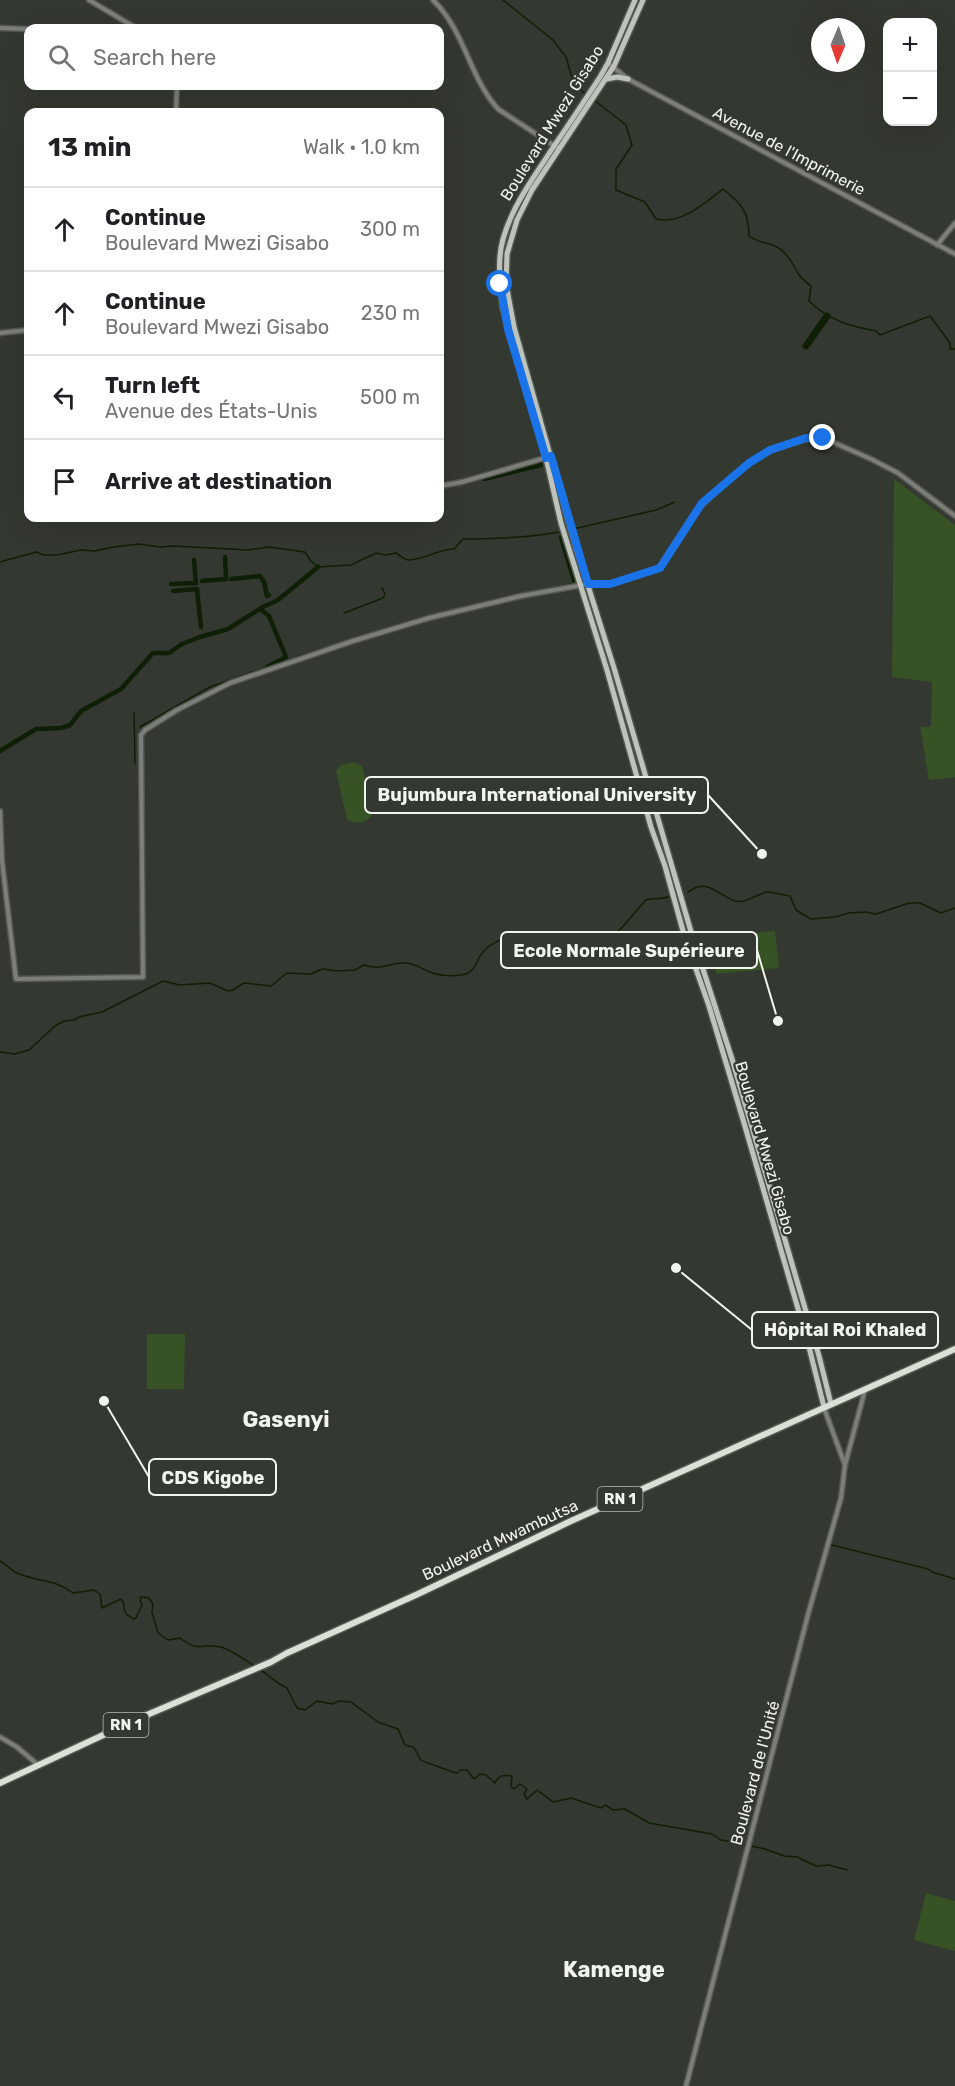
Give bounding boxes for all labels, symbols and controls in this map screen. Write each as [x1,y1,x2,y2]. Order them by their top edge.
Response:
north arrow [811,18,865,72]
map controls [883,18,937,126]
button: + [883,18,937,72]
search box [24,24,444,90]
icon: search [45,41,78,74]
street label: Boulevard Mwezi Gisabo [496,42,608,204]
text: Search here [93,44,216,71]
button: − [883,72,937,126]
street label: Avenue de l'Imprimerie [710,103,869,199]
text: 13 min [48,132,132,163]
text: Walk · 1.0 km [303,135,420,159]
text: Continue [105,204,206,231]
icon: ahead [48,213,81,246]
text: 300 m [360,217,420,241]
text: Boulevard Mwezi Gisabo [105,231,329,255]
route start [486,270,512,296]
text: Continue [105,288,206,315]
icon: ahead [48,297,81,330]
text: 230 m [361,301,420,325]
text: Boulevard Mwezi Gisabo [105,315,329,339]
text: Turn left [105,372,200,399]
icon: left [48,381,81,414]
text: 500 m [360,385,420,409]
text: Avenue des États-Unis [105,399,317,423]
route end [809,424,835,450]
icon: arrive [48,465,81,498]
text: Arrive at destination [105,468,332,495]
callout: Bujumbura International University [365,777,708,813]
text: Bujumbura International University [378,784,697,806]
callout: Ecole Normale Supérieure [501,932,757,968]
text: Ecole Normale Supérieure [513,940,745,962]
street label: Boulevard Mwezi Gisabo [731,1059,799,1237]
callout: Hôpital Roi Khaled [752,1312,938,1348]
text: Hôpital Roi Khaled [764,1319,926,1341]
district label: Gasenyi [242,1406,330,1433]
callout: CDS Kigobe [149,1459,276,1495]
text: CDS Kigobe [162,1467,265,1489]
road number: RN 1 [598,1487,642,1511]
street label: Boulevard Mwambutsa [419,1496,581,1584]
street label: Boulevard de l'Unité [727,1699,783,1847]
road number: RN 1 [104,1713,148,1737]
district label: Kamenge [563,1956,665,1983]

